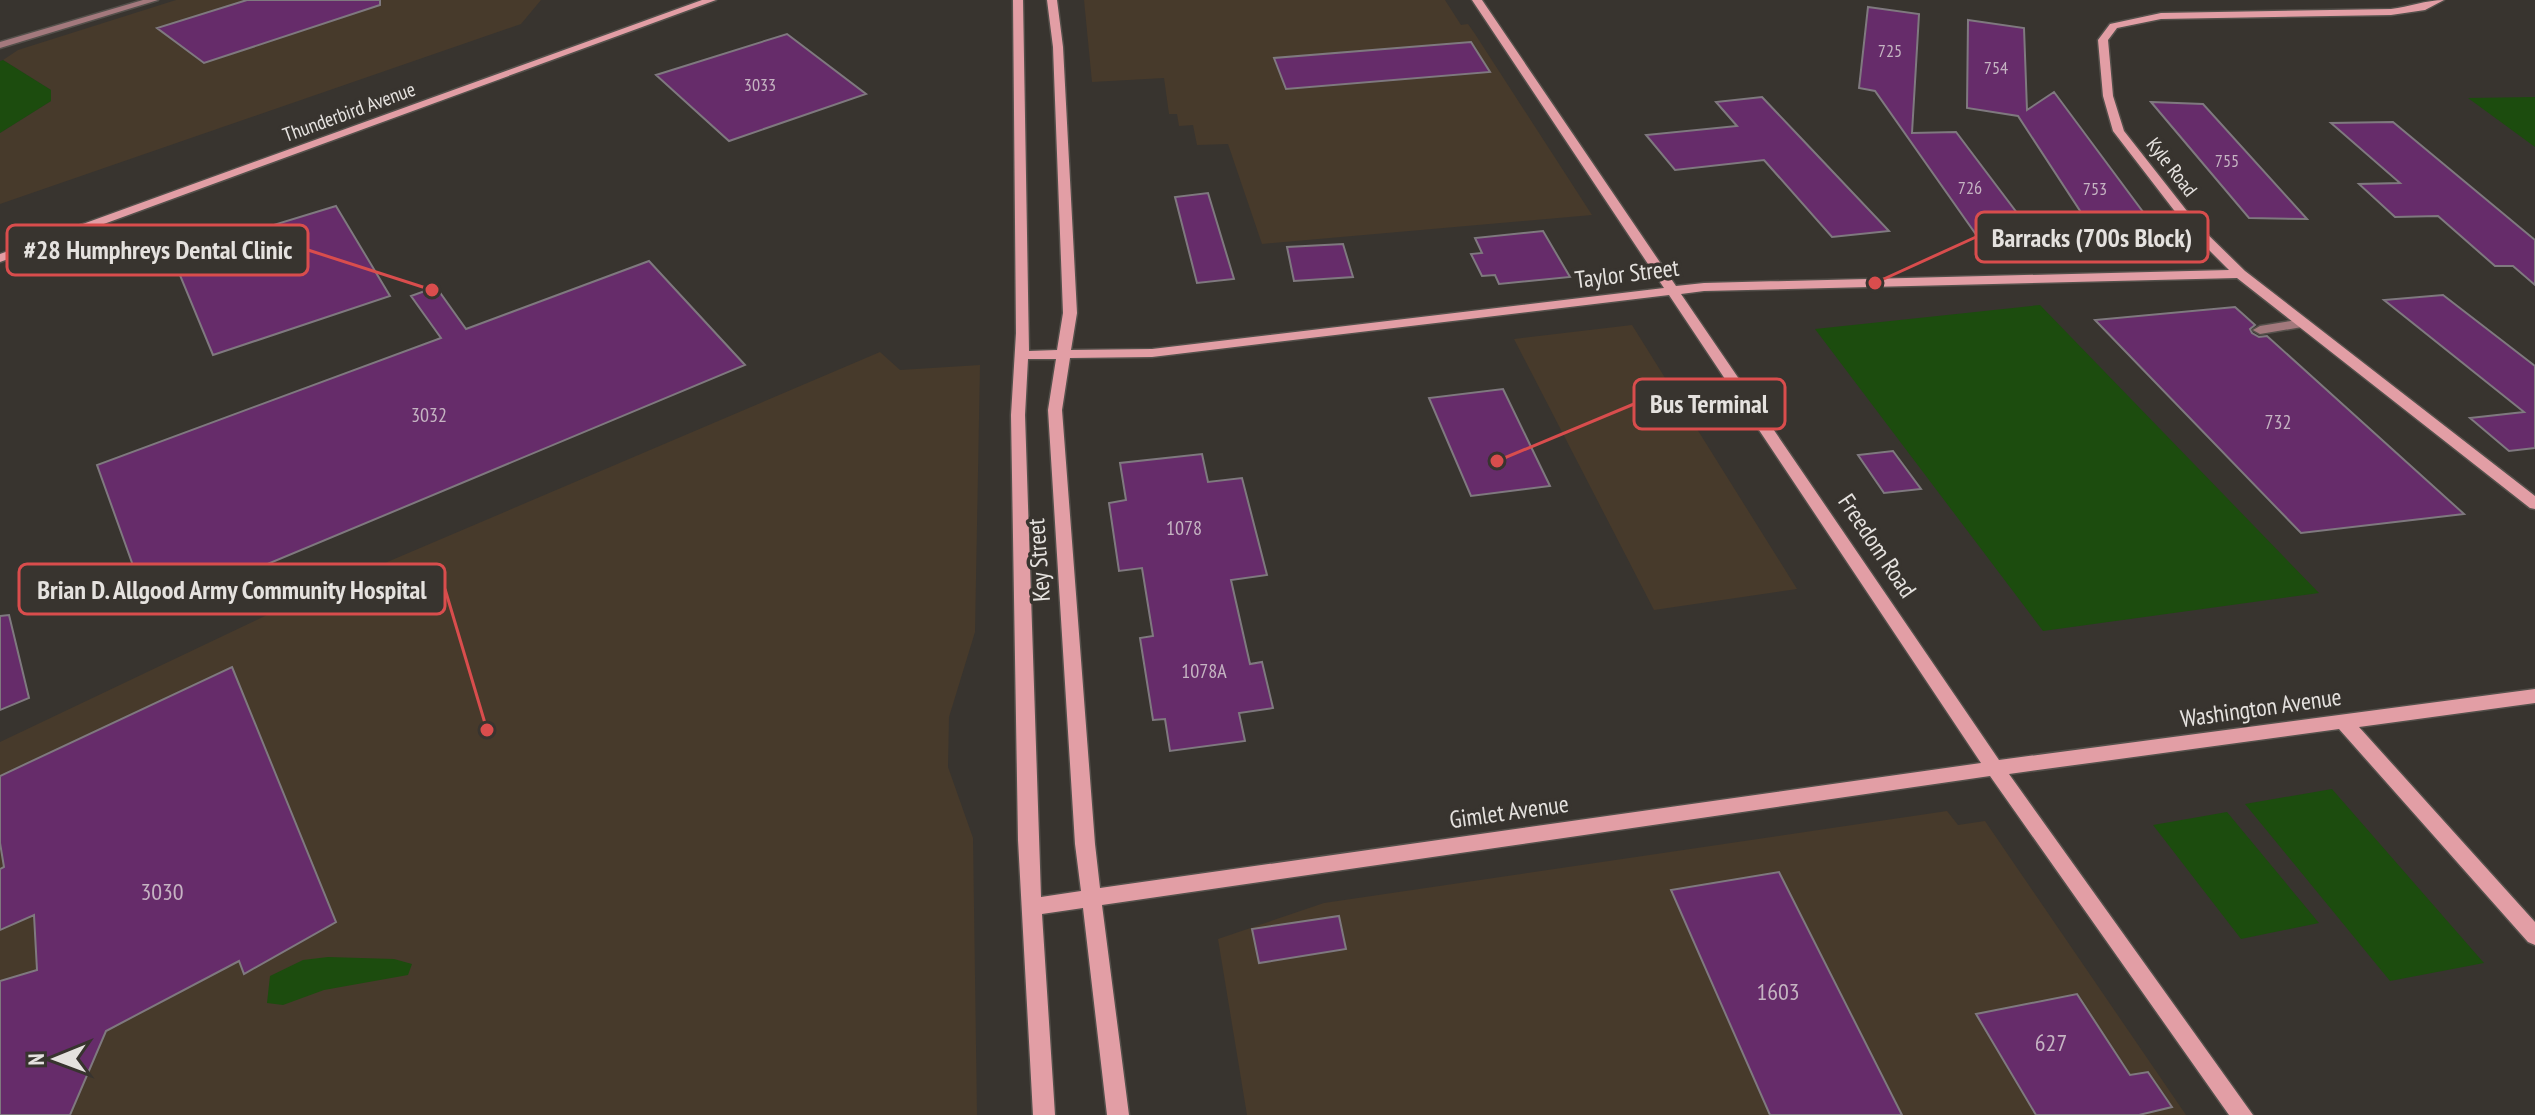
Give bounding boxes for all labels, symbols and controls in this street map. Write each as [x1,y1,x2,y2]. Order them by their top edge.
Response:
house number: 725 [1878,39,1902,62]
house number: 754 [1984,56,2008,79]
house number: 3033 [744,73,776,96]
street label: Thunderbird Avenue [279,76,419,148]
street label: Kyle Road [2141,132,2203,202]
house number: 755 [2215,149,2239,172]
house number: 726 [1958,176,1982,199]
house number: 753 [2083,177,2107,200]
callout: Barracks (700s Block) [1976,212,2208,262]
text: Barracks (700s Block) [1992,221,2192,254]
callout: #28 Humphreys Dental Clinic [7,225,308,275]
text: #28 Humphreys Dental Clinic [24,233,292,266]
street label: Taylor Street [1573,252,1681,295]
callout: Bus Terminal [1634,379,1785,429]
text: Bus Terminal [1650,387,1769,420]
house number: 3032 [411,402,447,428]
house number: 732 [2265,409,2292,435]
street label: Freedom Road [1831,488,1923,604]
house number: 1078 [1166,515,1202,541]
street label: Key Street [1020,517,1057,603]
callout: Brian D. Allgood Army Community Hospital [19,564,445,614]
text: Brian D. Allgood Army Community Hospital [37,573,427,606]
house number: 1078A [1181,658,1227,684]
street label: Washington Avenue [2178,681,2343,734]
street label: Gimlet Avenue [1447,788,1570,835]
house number: 3030 [140,876,184,907]
house number: 1603 [1756,976,1800,1007]
north arrow [16,1019,96,1099]
house number: 627 [2035,1027,2067,1058]
text: N [22,1053,50,1066]

